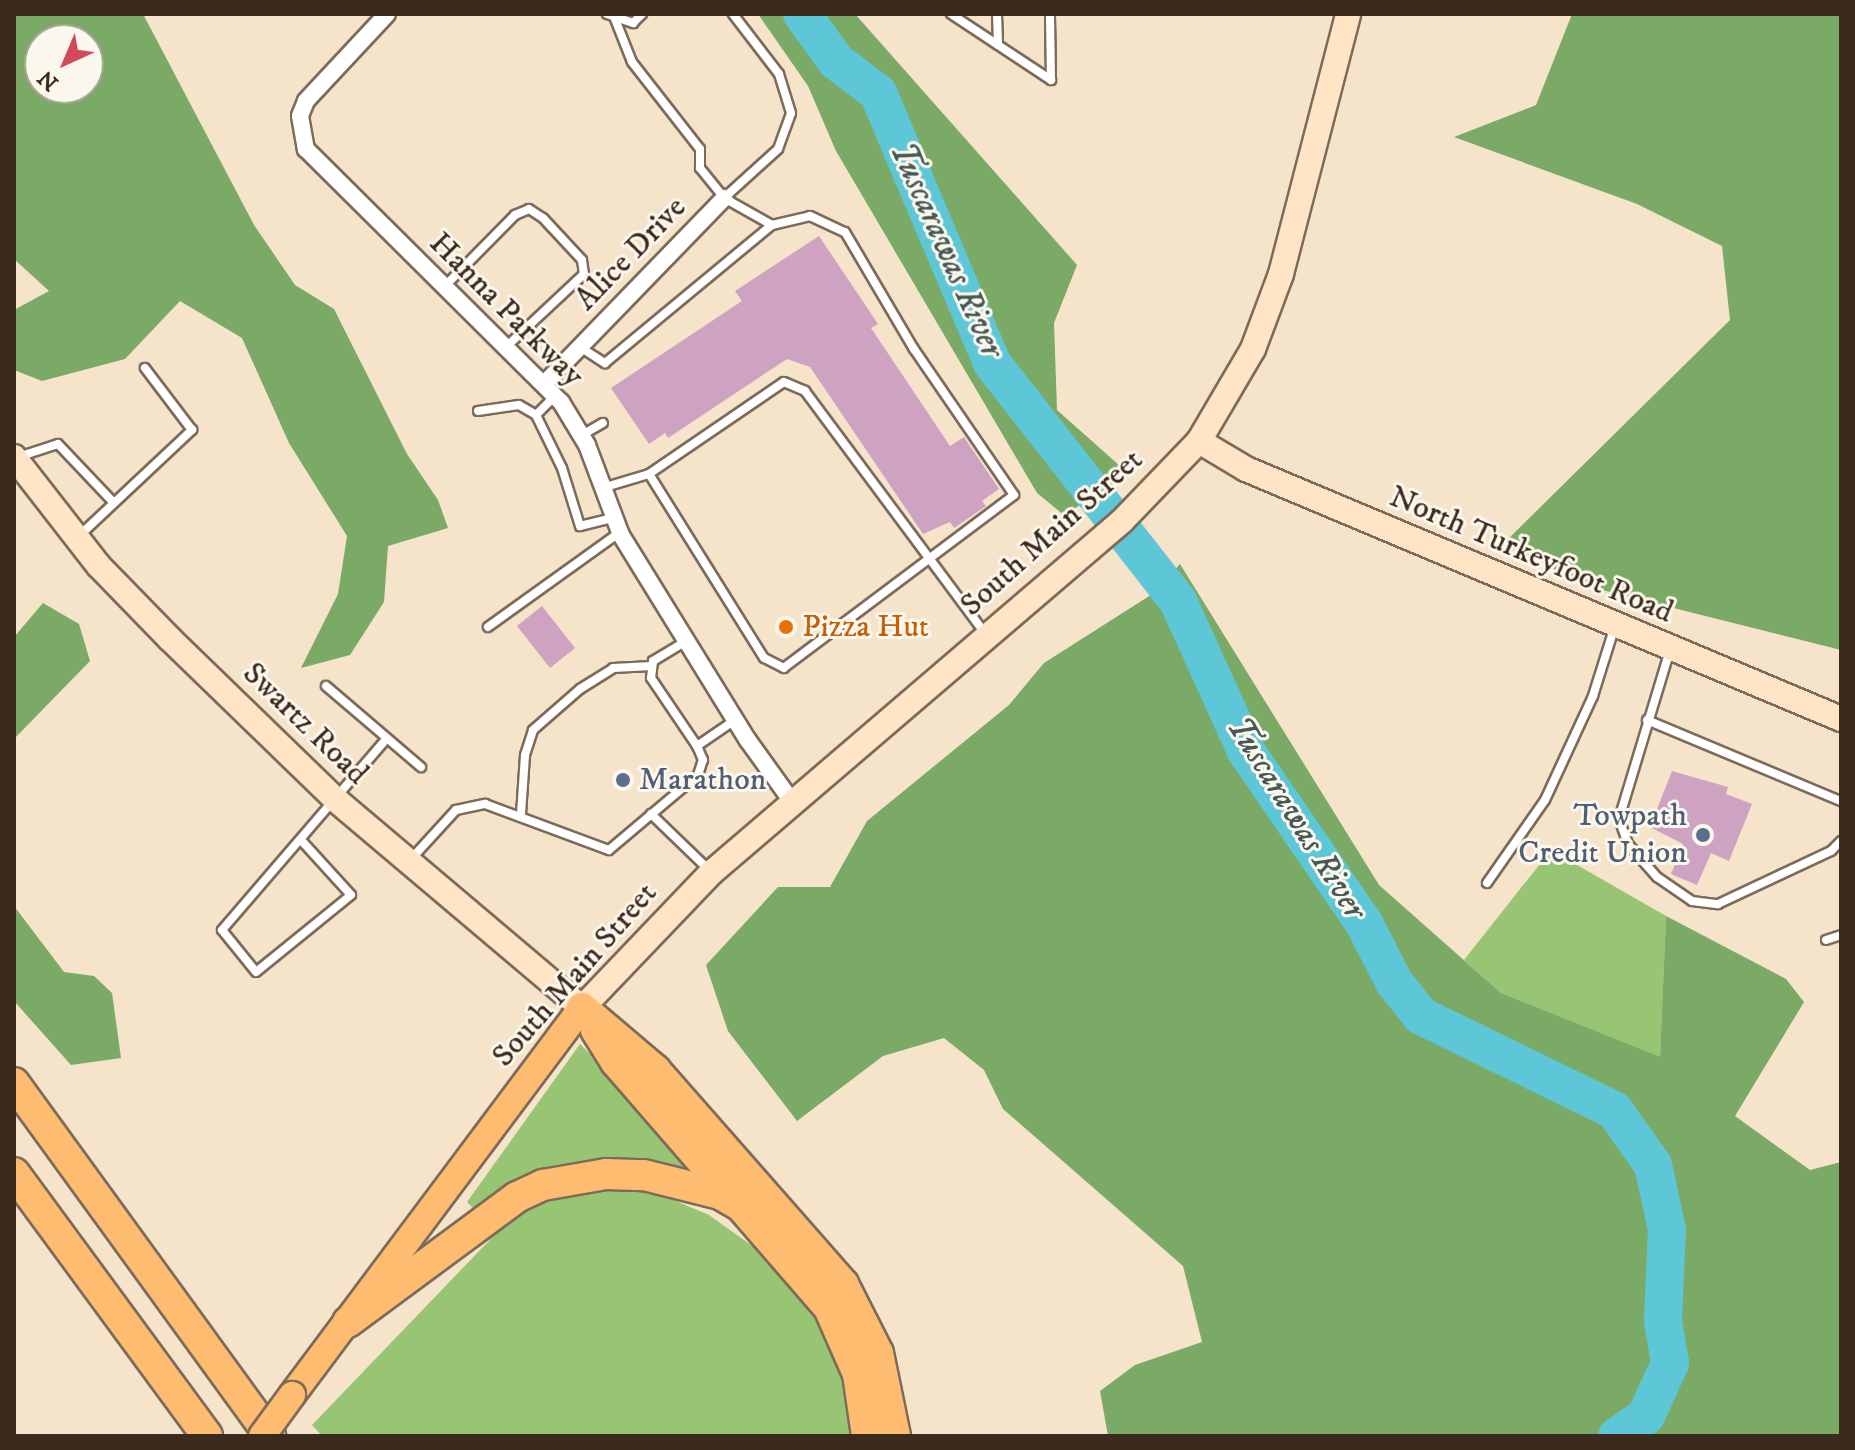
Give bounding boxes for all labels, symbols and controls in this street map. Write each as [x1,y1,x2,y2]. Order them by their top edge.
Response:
north arrow [24,24,104,104]
text: N [32,64,64,96]
water label: Tuscarawas River [880,136,1012,364]
street label: Alice Drive [567,189,695,319]
street label: Hanna Parkway [421,225,591,395]
street label: South Main Street [953,441,1151,625]
street label: North Turkeyfoot Road [1383,478,1679,632]
place label: Pizza Hut [802,608,929,646]
marker: Pizza Hut [777,618,795,636]
street label: Swartz Road [234,655,376,793]
water label: Tuscarawas River [1217,709,1375,927]
place label: Marathon [639,761,767,799]
marker: Marathon [614,771,632,789]
place label: Towpath Credit Union [1518,798,1687,873]
marker: Towpath Credit Union [1694,826,1712,844]
street label: South Main Street [484,875,666,1075]

